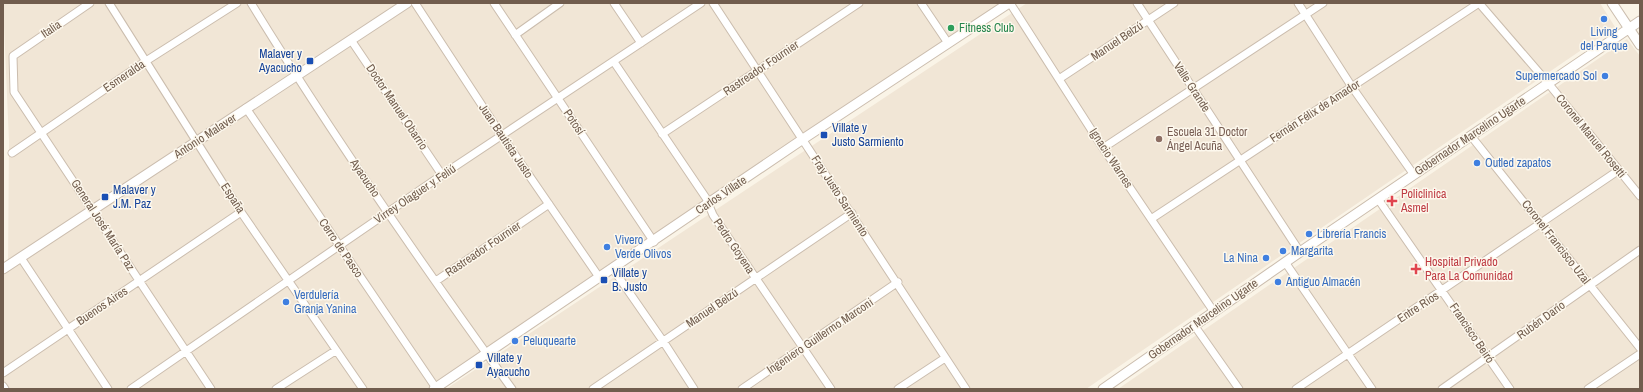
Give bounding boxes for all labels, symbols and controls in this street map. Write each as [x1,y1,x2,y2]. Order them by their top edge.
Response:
marker: Living del Parque [1599,14,1609,24]
street label: Italia [38,16,65,42]
street label: Manuel Belzú [1088,18,1146,64]
place label: Fitness Club [959,20,1014,36]
marker: Fitness Club [946,23,956,33]
place label: Living del Parque [1580,24,1628,54]
street label: Rastreador Fournier [720,36,803,99]
place label: Malaver y Ayacucho [258,46,302,76]
street label: Esmeralda [100,56,148,96]
marker: Malaver y Ayacucho [305,56,315,66]
street label: Valle Grande [1170,59,1214,115]
street label: Doctor Manuel Obarrio [362,61,432,153]
place label: Supermercado Sol [1516,68,1597,84]
marker: Supermercado Sol [1600,71,1610,81]
street label: Fernán Félix de Amador [1267,75,1364,146]
street label: Coronel Manuel Rosetti [1552,91,1630,181]
street label: Gobernador Marcelino Ugarte [1411,93,1529,179]
street label: Juan Bautista Justo [475,101,537,181]
street label: Potosí [560,106,589,138]
street label: Antonio Malaver [170,109,240,163]
place label: Villate y Justo Sarmiento [832,120,904,150]
place label: Escuela 31 Doctor Ángel Acuña [1166,124,1248,154]
street label: Ignacio Warnes [1086,125,1136,191]
marker: Villate y Justo Sarmiento [819,130,829,140]
marker: Escuela 31 Doctor Ángel Acuña [1154,134,1164,144]
street label: Fray Justo Sarmiento [808,152,872,240]
street label: Ayacucho [346,155,384,200]
place label: Outled zapatos [1485,155,1551,171]
marker: Outled zapatos [1472,158,1482,168]
street label: Virrey Olaguer y Feliú [371,161,459,227]
street label: Carlos Villate [692,172,750,218]
street label: General José María Paz [67,176,139,274]
street label: España [217,180,249,217]
place label: Malaver y J.M. Paz [113,182,156,212]
place label: Policlinica Asmel [1400,186,1447,216]
marker: Malaver y J.M. Paz [100,192,110,202]
marker: Policlinica Asmel [1386,195,1398,207]
street label: Coronel Francisco Uzal [1518,197,1594,287]
street label: Cerro de Pasco [315,215,367,281]
street label: Pedro Goyena [710,215,759,277]
street label: Rastreador Fournier [442,217,525,280]
place label: Librería Francis [1317,226,1387,242]
marker: Librería Francis [1304,229,1314,239]
place label: Vivero Verde Olivos [615,232,671,262]
marker: Vivero Verde Olivos [602,242,612,252]
place label: Margarita [1291,243,1334,259]
marker: Margarita [1278,246,1288,256]
place label: La Nina [1224,250,1259,266]
marker: La Nina [1261,253,1271,263]
place label: Hospital Privado Para La Comunidad [1425,254,1513,284]
marker: Hospital Privado Para La Comunidad [1410,263,1422,275]
place label: Villate y B. Justo [612,265,648,295]
place label: Antiguo Almacén [1285,274,1360,290]
marker: Villate y B. Justo [599,275,609,285]
street label: Gobernador Marcelino Ugarte [1145,275,1261,363]
marker: Antiguo Almacén [1273,277,1283,287]
street label: Buenos Aires [73,283,131,329]
street label: Manuel Belzú [683,285,741,331]
place label: Verdulería Granja Yanina [294,287,357,317]
street label: Entre Ríos [1394,288,1442,326]
street label: Ingeniero Guillermo Marconi [764,294,876,378]
marker: Verdulería Granja Yanina [281,297,291,307]
street label: Rubén Darío [1514,297,1568,343]
street label: Francisco Beiró [1446,300,1498,366]
place label: Peluquearte [523,333,576,349]
marker: Peluquearte [510,336,520,346]
place label: Villate y Ayacucho [486,350,530,380]
marker: Villate y Ayacucho [474,360,484,370]

